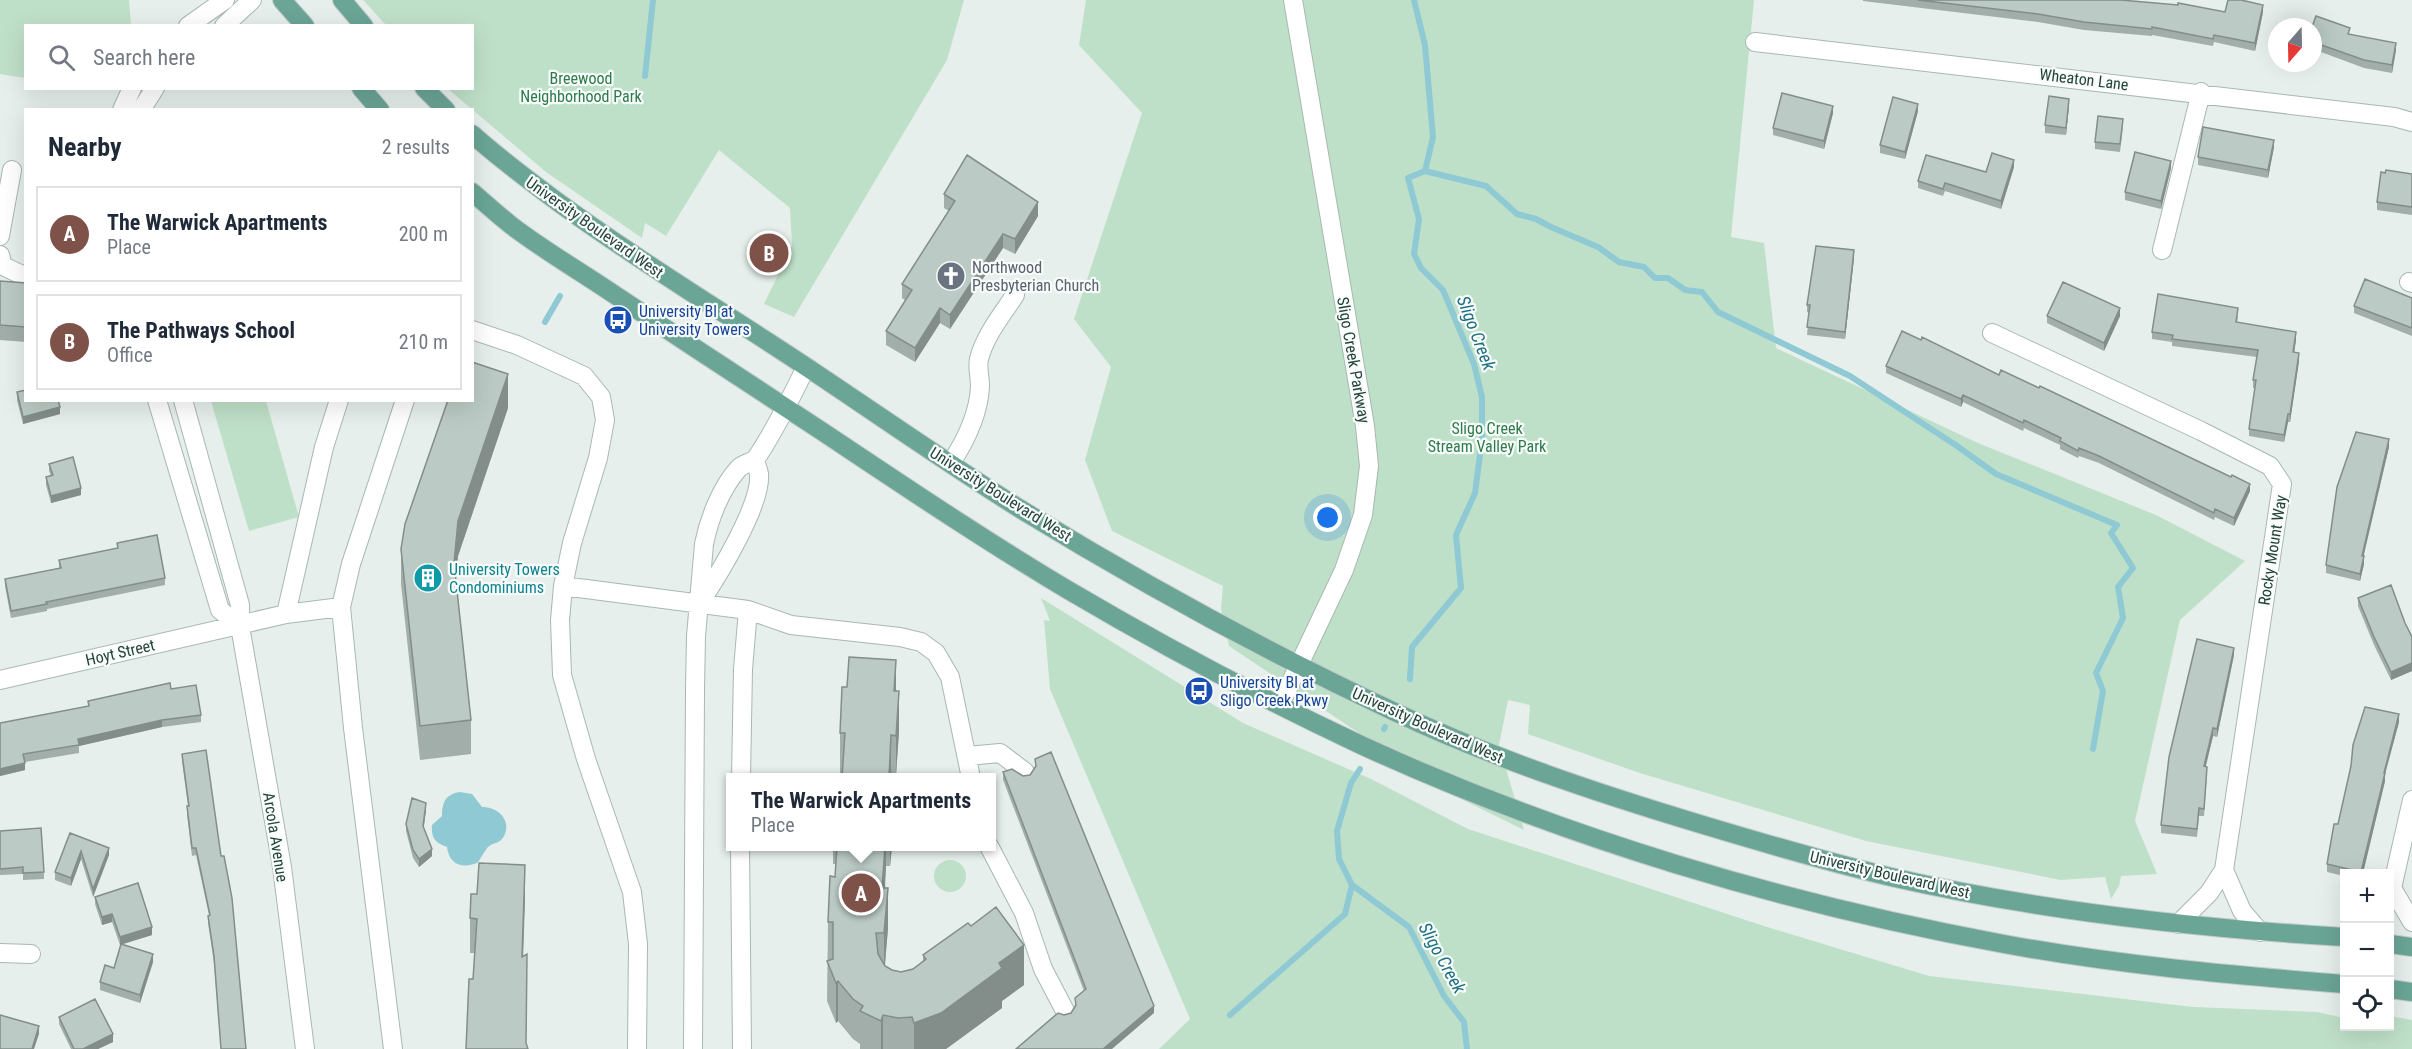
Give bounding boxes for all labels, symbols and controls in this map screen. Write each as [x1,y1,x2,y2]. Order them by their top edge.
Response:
north arrow [2268,18,2322,72]
search box [24,24,474,90]
icon: search [45,41,78,74]
text: Search here [93,45,195,70]
street label: Wheaton Lane [2038,65,2130,94]
park label: Breewood Neighborhood Park [520,69,643,106]
text: Nearby [48,132,122,162]
text: 2 results [382,135,450,159]
street label: University Boulevard West [522,173,667,282]
text: The Warwick Apartments [107,210,327,235]
text: A [64,222,75,246]
text: 200 m [399,222,448,246]
pin: B [750,230,788,276]
text: Place [107,235,151,259]
place label: Northwood Presbyterian Church [972,258,1099,295]
church icon: Northwood Presbyterian Church [935,260,967,292]
water label: Sligo Creek [1453,293,1501,374]
street label: Sligo Creek Parkway [1333,295,1374,425]
place label: University Bl at University Towers [639,302,750,339]
bus stop icon: University Bl at University Towers [602,304,634,336]
text: The Pathways School [107,318,295,343]
text: B [64,330,75,354]
text: 210 m [399,330,448,354]
text: Office [107,343,153,367]
park label: Sligo Creek Stream Valley Park [1428,419,1547,456]
street label: University Boulevard West [926,443,1075,546]
street label: Rocky Mount Way [2254,493,2291,607]
your location [1313,503,1342,532]
place label: University Towers Condominiums [449,560,560,597]
building icon: University Towers Condominiums [412,562,444,594]
street label: Hoyt Street [84,635,157,670]
place label: University Bl at Sligo Creek Pkwy [1220,673,1328,710]
bus stop icon: University Bl at Sligo Creek Pkwy [1183,675,1215,707]
street label: University Boulevard West [1349,684,1507,767]
popup [726,773,996,851]
text: The Warwick Apartments [751,788,971,813]
street label: Arcola Avenue [259,791,292,883]
text: Place [751,813,795,837]
street label: University Boulevard West [1808,847,1972,902]
map controls [2340,869,2394,1031]
button: + [2340,869,2394,923]
pin: A [842,870,880,916]
water label: Sligo Creek [1414,919,1471,998]
button: − [2340,923,2394,977]
button: locate [2340,977,2394,1031]

